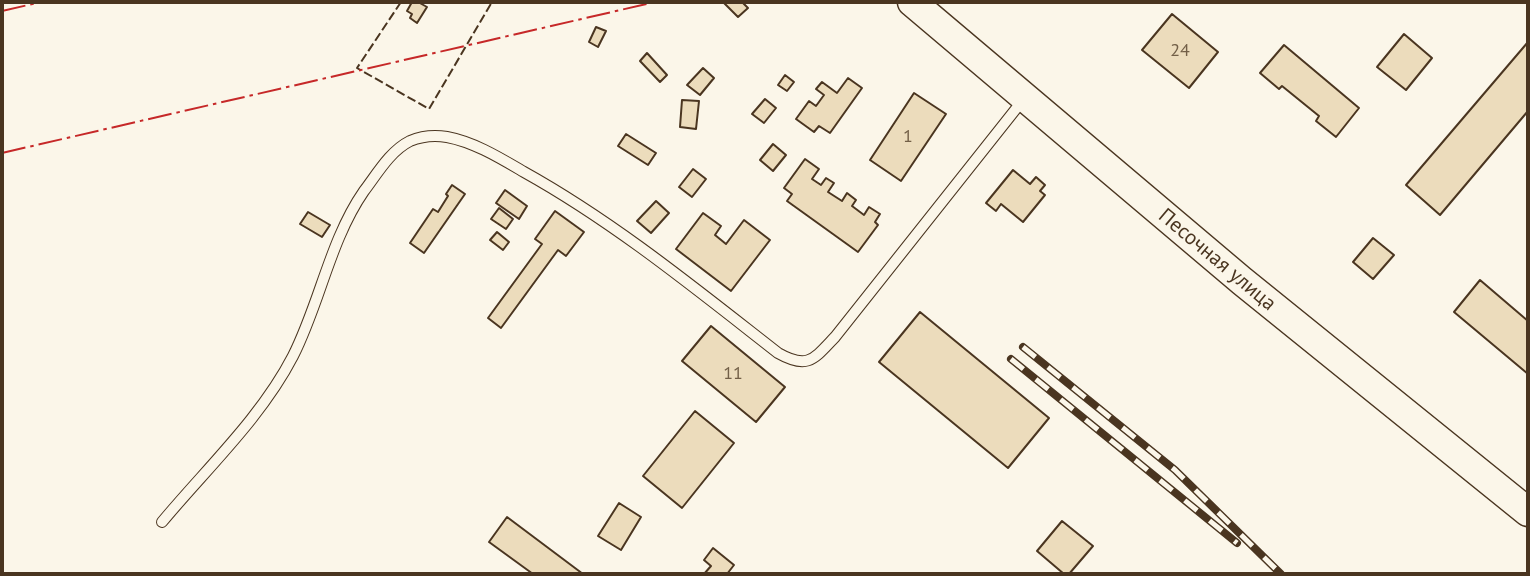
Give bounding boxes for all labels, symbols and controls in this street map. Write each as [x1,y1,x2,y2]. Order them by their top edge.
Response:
house number: 24 [1170,40,1190,62]
house number: 1 [903,126,913,148]
street label: Песочная улица [1153,204,1281,316]
house number: 11 [723,363,743,385]

